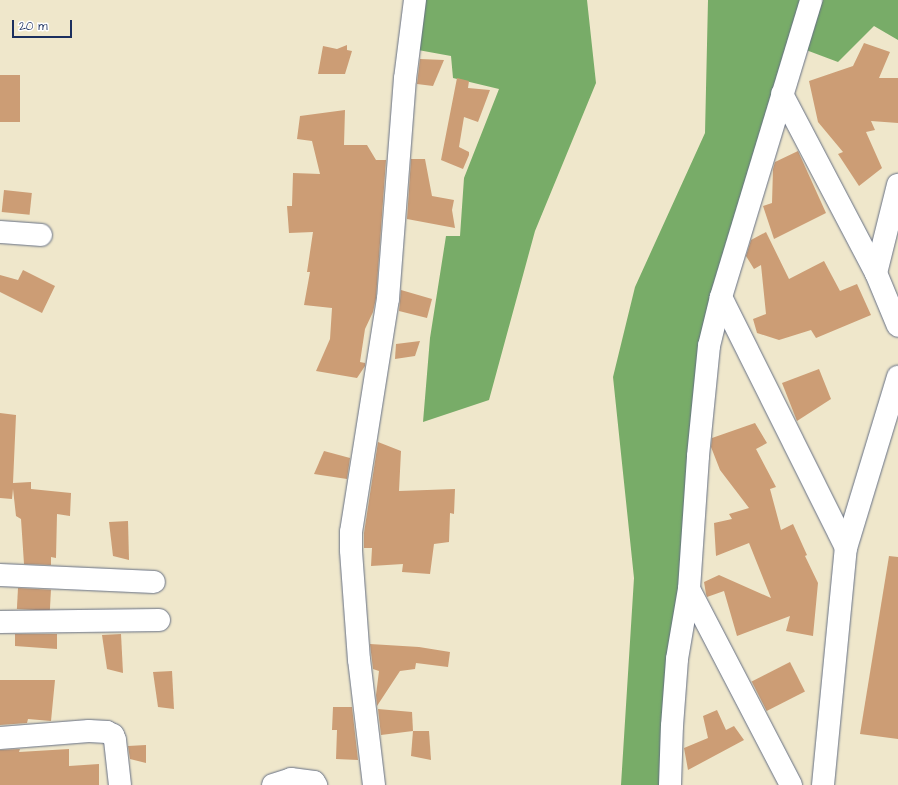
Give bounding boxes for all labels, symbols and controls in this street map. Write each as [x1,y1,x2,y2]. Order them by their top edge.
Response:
scale bar [14,12,74,38]
text: 20 m [19,18,48,35]

